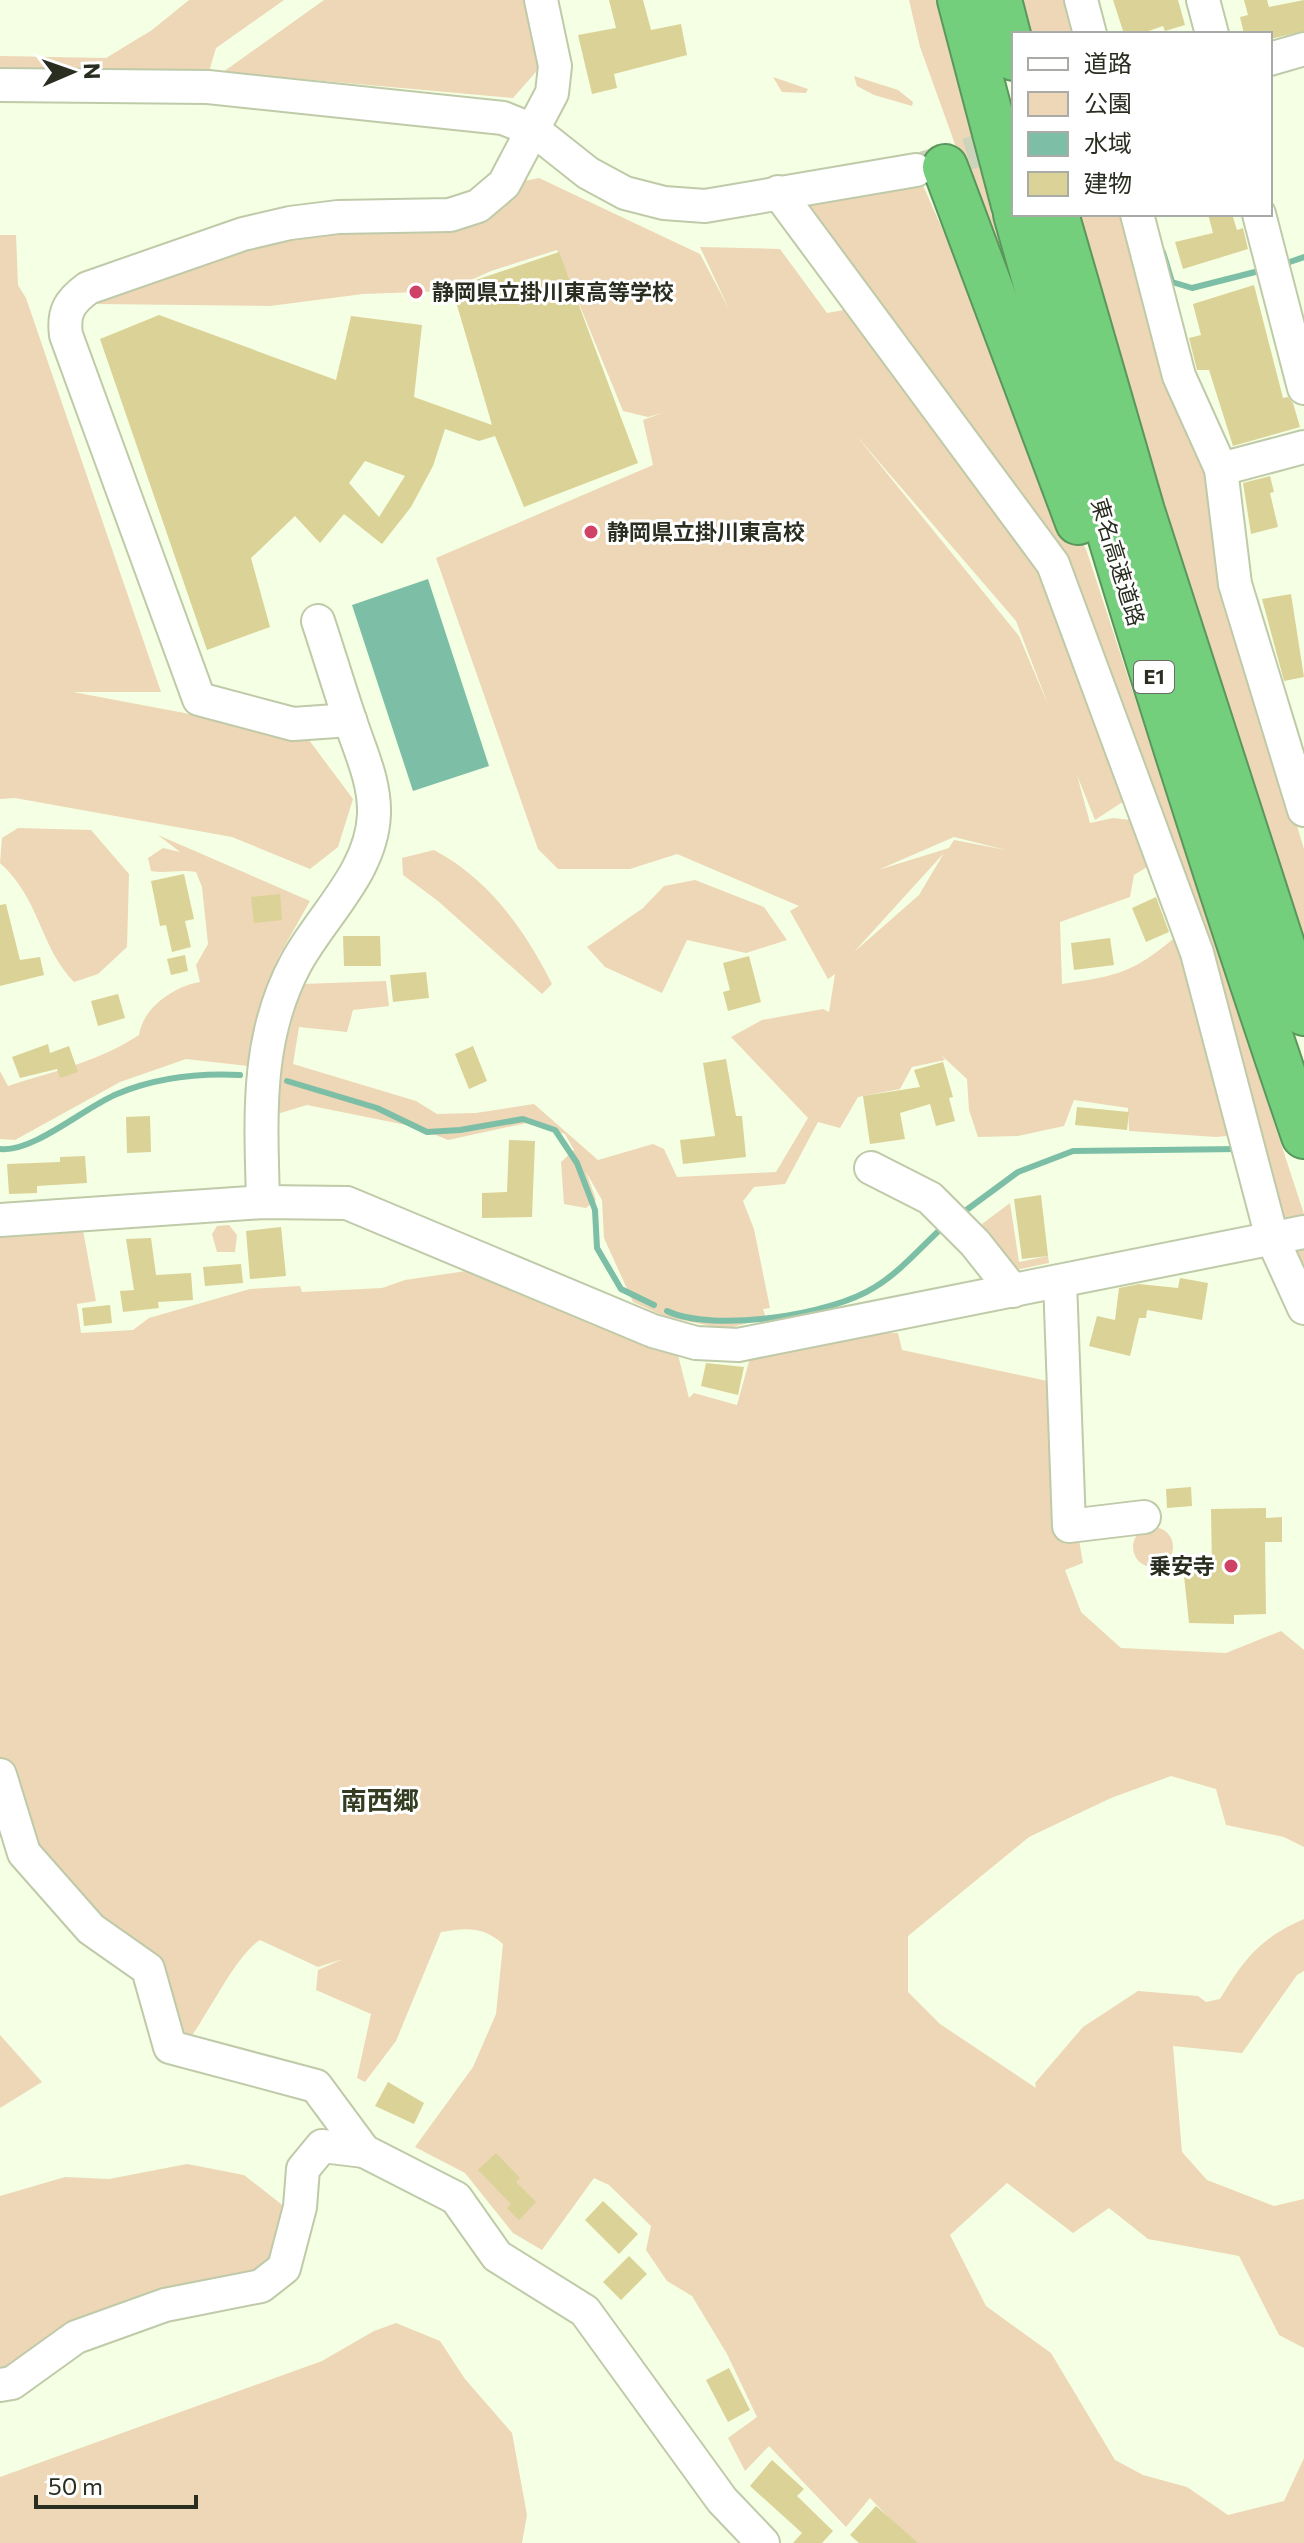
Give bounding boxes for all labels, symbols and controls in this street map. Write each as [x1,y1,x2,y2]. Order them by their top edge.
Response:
north arrow [32,32,112,112]
legend [1012,32,1272,216]
text: 道路 [1084,48,1132,77]
text: N [79,63,106,80]
text: 公園 [1084,88,1132,117]
text: 水域 [1084,128,1132,157]
text: 建物 [1084,168,1132,197]
place label: 静岡県立掛川東高等学校 [432,278,674,305]
marker: 静岡県立掛川東高等学校 [407,283,425,301]
street label: 東名高速道路 [1086,495,1151,629]
place label: 静岡県立掛川東高校 [607,518,805,545]
marker: 静岡県立掛川東高校 [582,523,600,541]
road number: E1 [1134,661,1174,693]
place label: 乗安寺 [1149,1552,1215,1579]
marker: 乗安寺 [1222,1557,1240,1575]
district label: 南西郷 [341,1784,419,1815]
scale bar [36,2459,196,2509]
text: 50 m [48,2471,103,2500]

